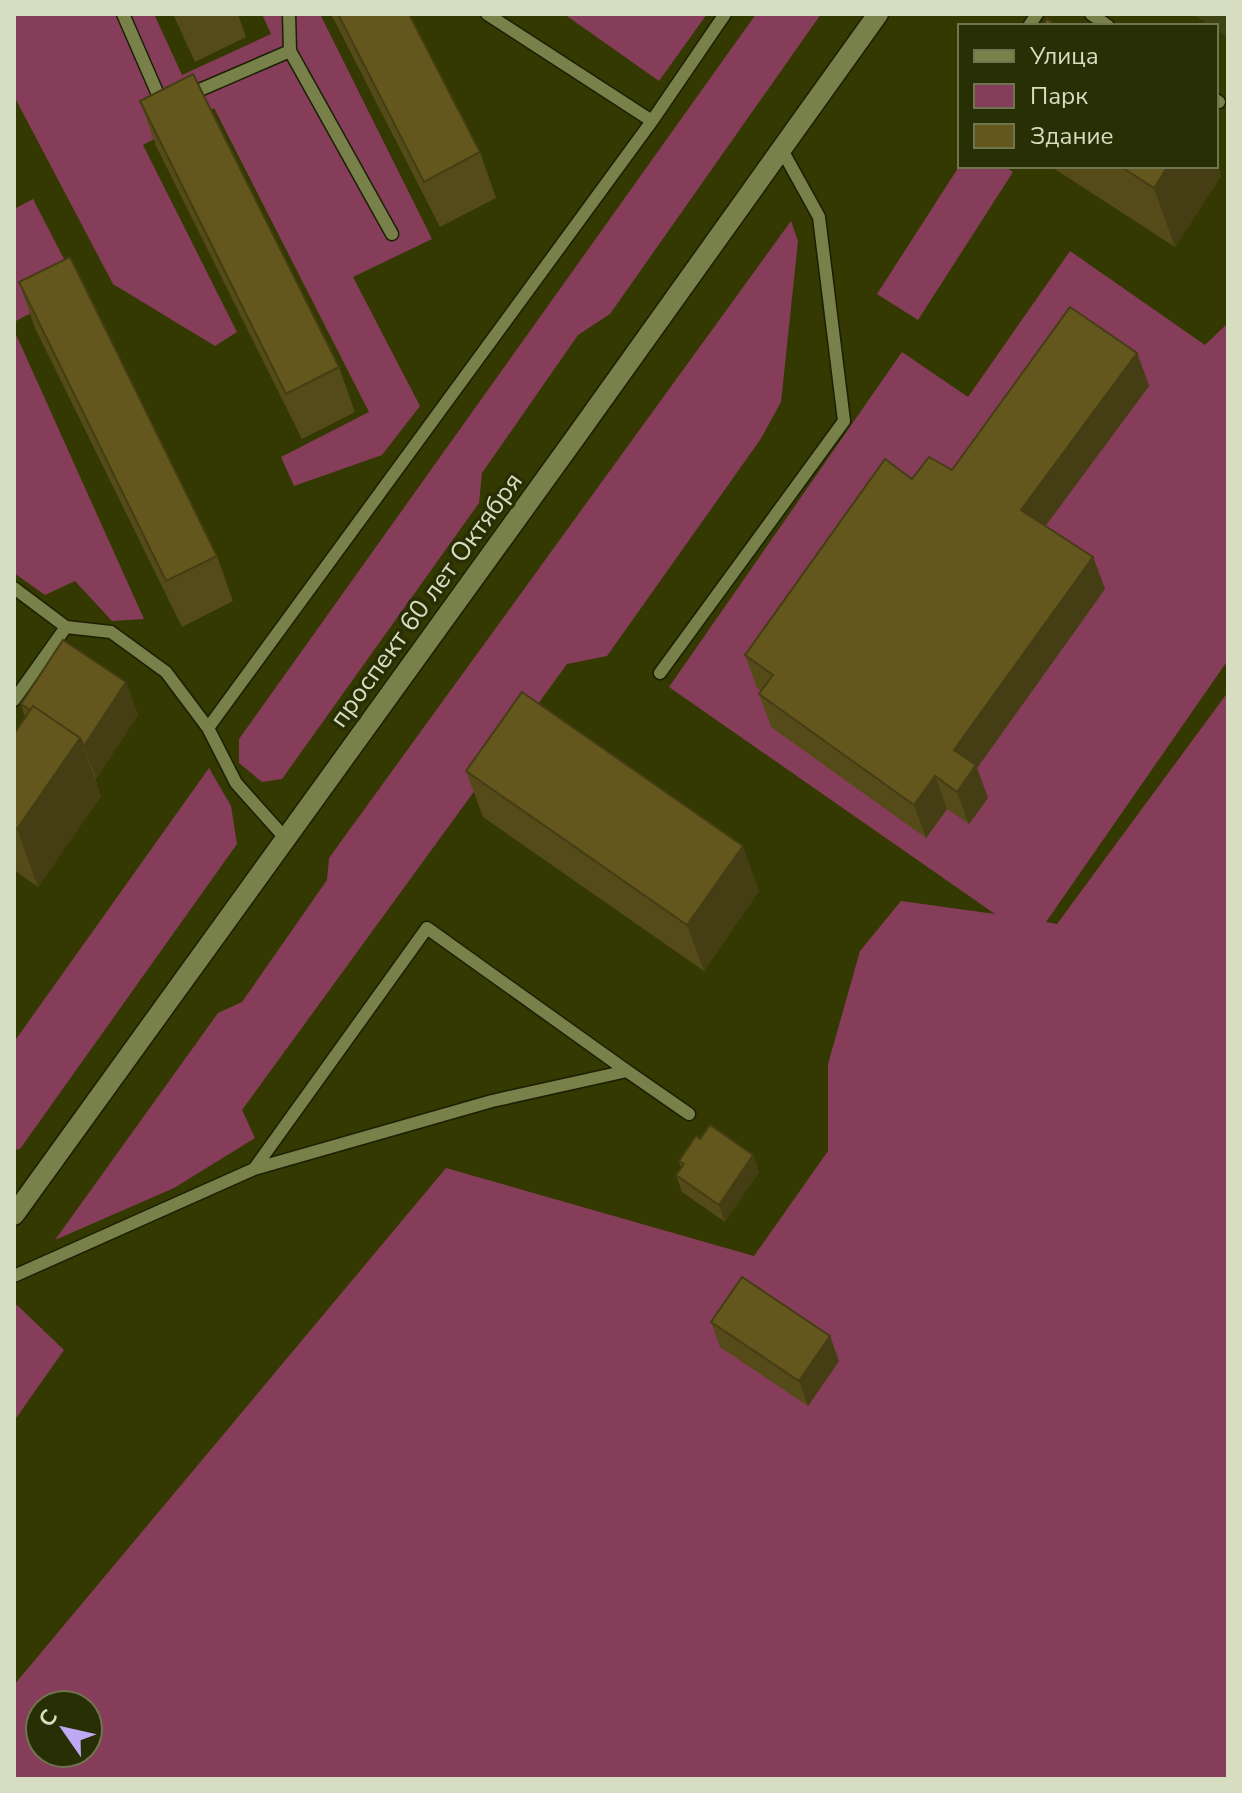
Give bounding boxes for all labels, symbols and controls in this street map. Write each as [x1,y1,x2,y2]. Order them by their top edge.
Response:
legend [958,24,1218,168]
text: Улица [1029,40,1099,72]
text: Парк [1030,80,1088,112]
text: Здание [1030,120,1114,152]
street label: проспект 60 лет Октября [322,465,530,735]
north arrow [24,1689,104,1769]
text: С [32,1704,65,1733]

